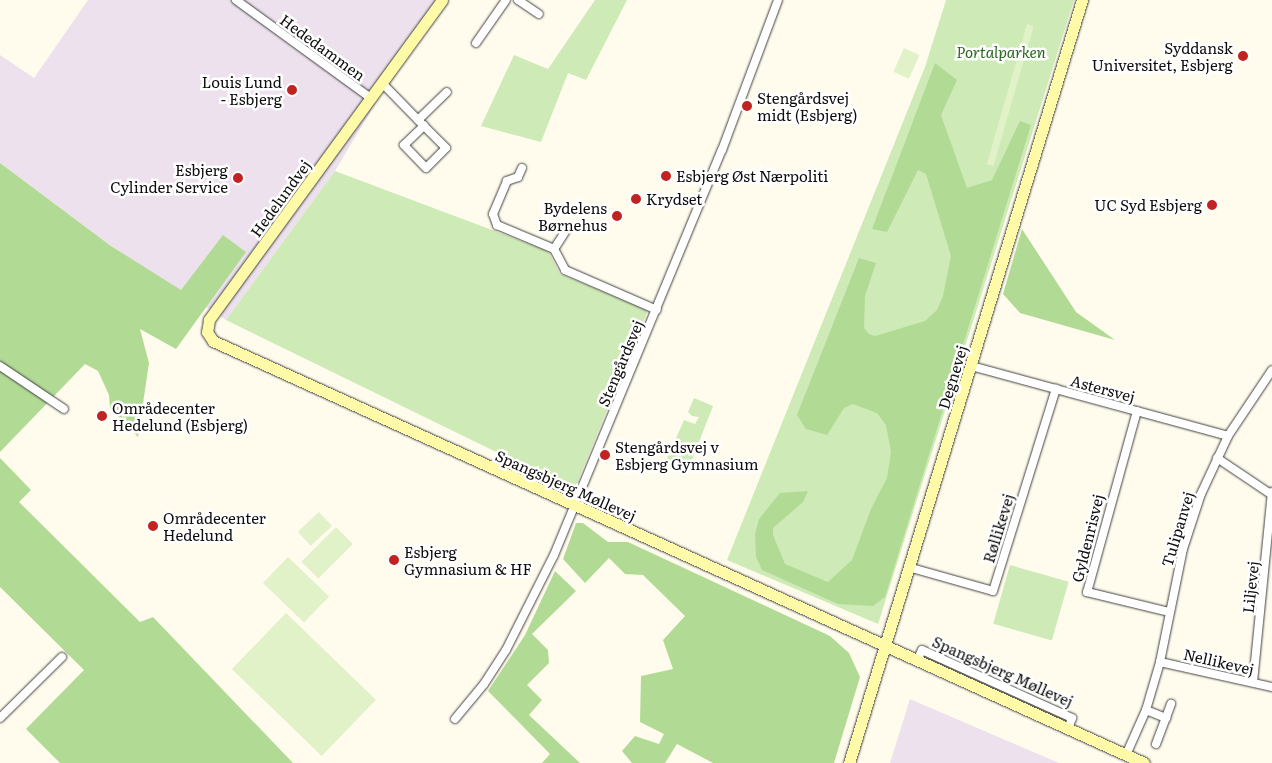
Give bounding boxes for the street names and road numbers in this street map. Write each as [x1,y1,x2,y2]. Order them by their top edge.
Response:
street label: Hededammen [277,10,369,84]
street label: Hedelundvej [246,156,314,240]
street label: Stengårdsvej [594,317,646,409]
street label: Degnevej [934,343,970,411]
street label: Astersvej [1069,371,1137,405]
street label: Spangsbjerg Møllevej [493,446,639,524]
street label: Tulipanvej [1157,489,1197,569]
street label: Røllikevej [979,491,1017,565]
street label: Gyldenrisvej [1067,492,1107,584]
street label: Liljevej [1238,560,1262,614]
street label: Spangsbjerg Møllevej [930,632,1076,710]
street label: Nellikevej [1182,644,1256,678]

